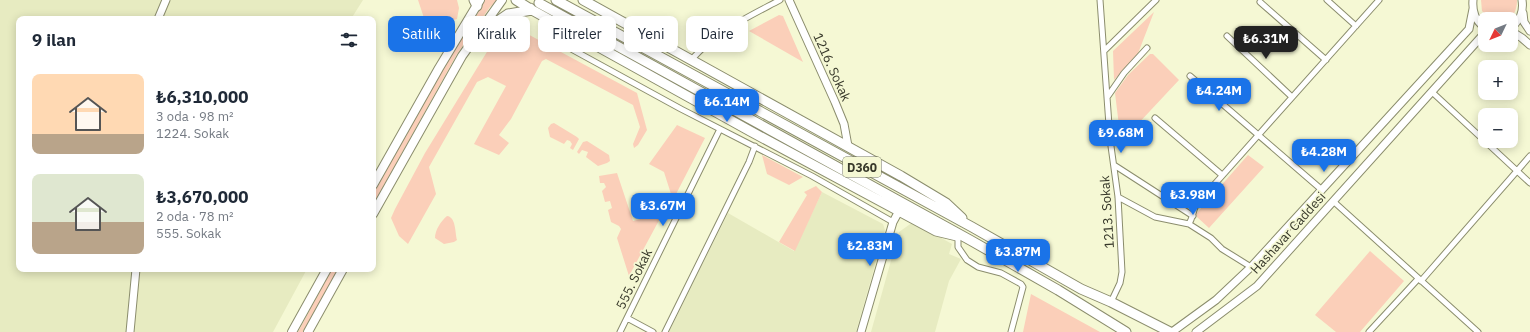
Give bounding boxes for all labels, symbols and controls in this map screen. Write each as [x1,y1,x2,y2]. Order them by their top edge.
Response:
north arrow [1478,12,1518,52]
map controls [1478,12,1518,148]
chip: Satılık [388,16,455,52]
chip: Kiralık [463,16,530,52]
chip: Filtreler [538,16,616,52]
chip: Yeni [624,16,678,52]
chip: Daire [686,16,748,52]
pin: ₺6.31M [1233,26,1299,60]
text: 9 ilan [32,29,76,51]
icon: filters [338,29,360,51]
street label: 1216. Sokak [809,30,855,104]
text: ₺6.31M [1243,30,1289,47]
button: + [1478,60,1518,100]
pin: ₺4.24M [1186,78,1252,112]
text: ₺4.24M [1196,82,1242,99]
text: ₺6,310,000 [156,86,248,108]
pin: ₺6.14M [694,89,760,123]
icon: home [64,90,112,138]
text: ₺6.14M [704,93,750,110]
text: 3 oda · 98 m² [156,108,234,125]
button: − [1478,108,1518,148]
pin: ₺9.68M [1088,120,1154,154]
text: ₺9.68M [1098,124,1144,141]
text: 1224. Sokak [156,125,229,142]
pin: ₺4.28M [1291,139,1357,173]
text: ₺4.28M [1301,143,1347,160]
road number: D360 [843,157,881,177]
street label: 1213. Sokak [1096,175,1118,249]
pin: ₺3.98M [1160,182,1226,216]
text: ₺3,670,000 [156,186,248,208]
text: ₺3.98M [1170,186,1216,203]
street label: Hashavar Caddesi [1247,188,1329,278]
icon: home [64,190,112,238]
pin: ₺3.67M [630,193,696,227]
text: ₺3.67M [640,197,686,214]
text: 2 oda · 78 m² [156,208,234,225]
text: 555. Sokak [156,225,221,242]
pin: ₺2.83M [837,233,903,267]
text: ₺2.83M [847,237,893,254]
pin: ₺3.87M [985,239,1051,273]
text: ₺3.87M [995,243,1041,260]
street label: 555. Sokak [612,246,656,312]

